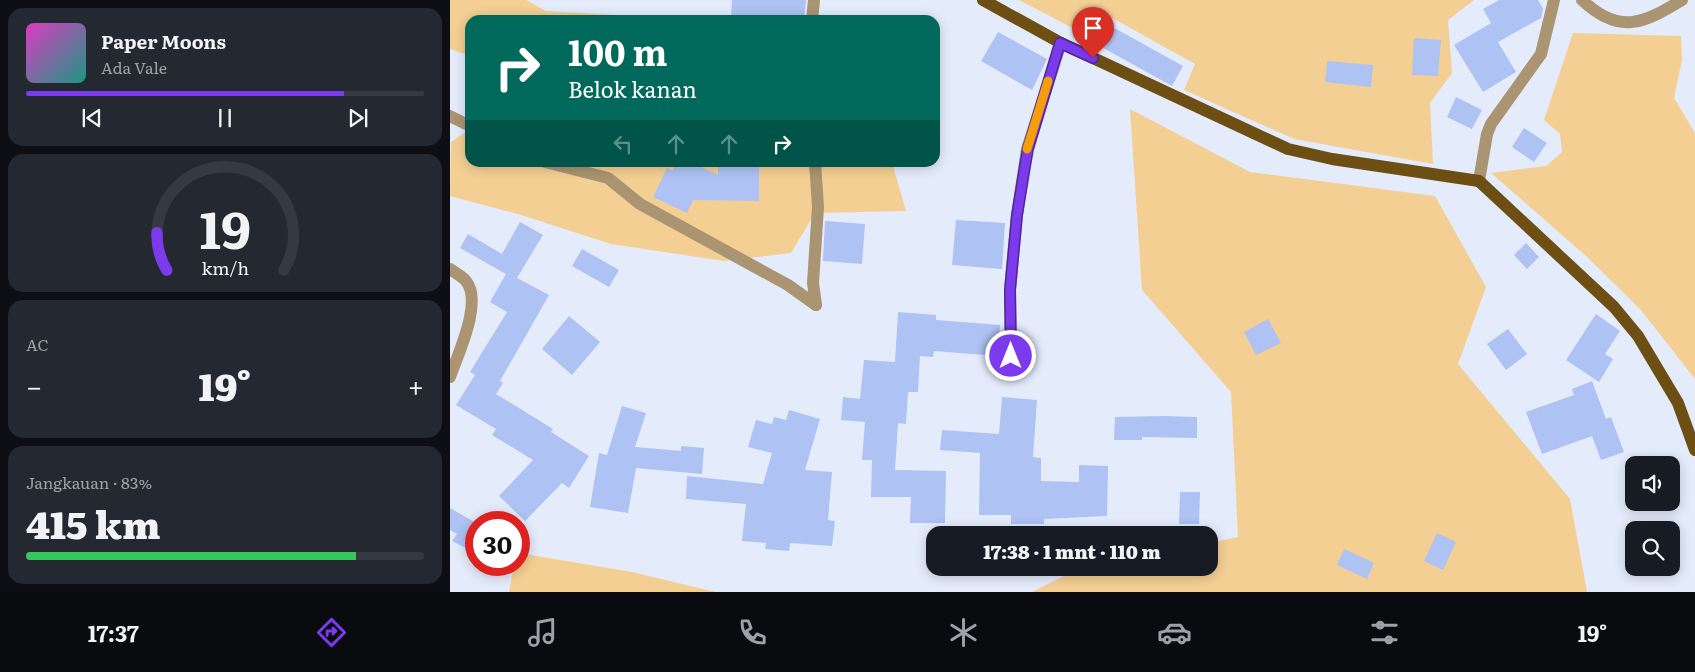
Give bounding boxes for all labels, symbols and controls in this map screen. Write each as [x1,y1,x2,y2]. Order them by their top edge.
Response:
pin [1072,7,1114,58]
icon: arrive [1079,14,1107,42]
text: 100 m [568,25,668,77]
text: Paper Moons [101,27,226,55]
icon: right [485,35,550,100]
text: Ada Vale [101,55,167,79]
text: Belok kanan [568,72,697,105]
icon: previous [78,104,106,132]
icon: pause [211,104,239,132]
icon: next [344,104,372,132]
icon: left [609,130,637,158]
icon: ahead [662,130,690,158]
icon: ahead [715,130,743,158]
icon: right [768,130,796,158]
text: 19 [199,188,251,265]
text: km/h [201,254,249,281]
position arrow [984,329,1036,381]
text: AC [26,332,49,356]
text: 19° [199,356,251,413]
text: − [26,364,42,406]
text: + [408,364,424,406]
map controls [1625,456,1680,576]
button: sound [1625,456,1680,511]
text: Jangkauan · 83% [26,470,152,494]
text: 415 km [26,494,160,551]
speed limit sign: 30 [465,511,530,576]
button: search [1625,521,1680,576]
text: 17:38 · 1 mnt · 110 m [983,537,1161,565]
icon: directions [314,615,349,650]
icon: music [525,615,560,650]
icon: phone [735,615,770,650]
icon: climate [946,615,981,650]
icon: car [1157,615,1192,650]
icon: filters [1367,615,1402,650]
text: 17:37 [88,616,139,649]
text: 19° [1578,616,1607,649]

